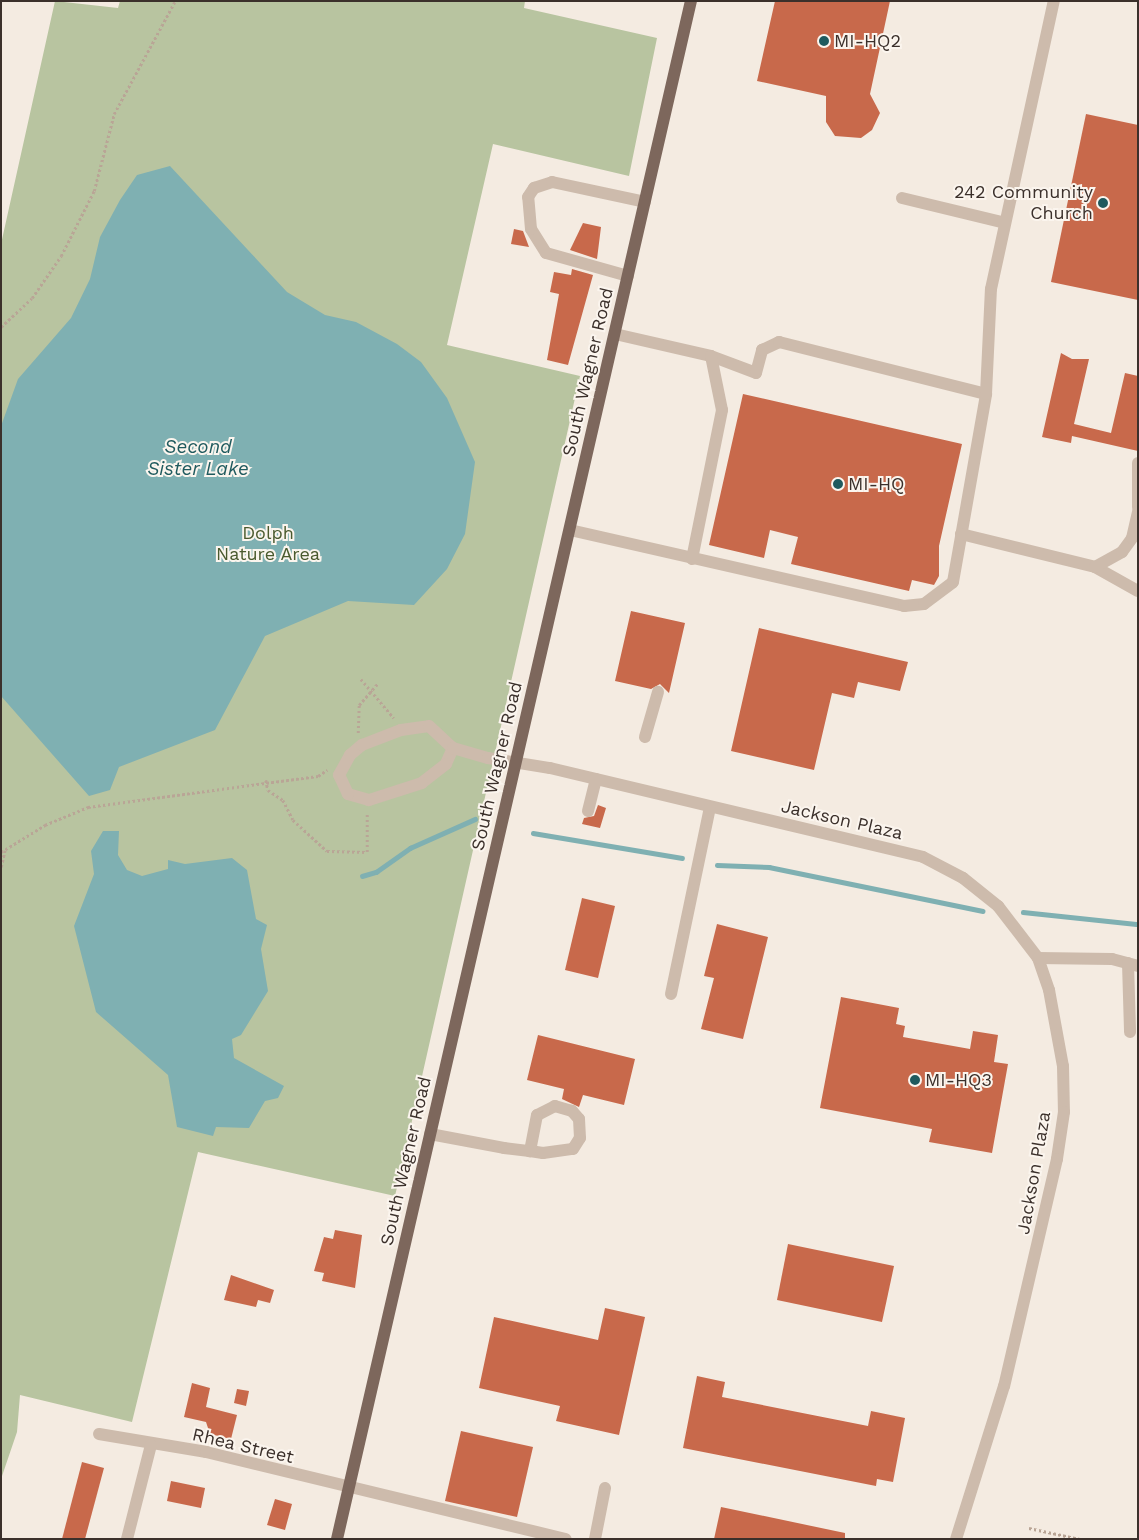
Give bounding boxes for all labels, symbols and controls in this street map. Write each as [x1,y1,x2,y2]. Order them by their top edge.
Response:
place label: MI-HQ2 [834,30,901,52]
marker: MI-HQ2 [818,35,830,47]
place label: 242 Community Church [954,182,1093,224]
marker: 242 Community Church [1097,197,1109,209]
street label: South Wagner Road [558,285,618,459]
water label: Second Sister Lake [147,436,249,480]
place label: MI-HQ [848,473,905,495]
marker: MI-HQ [832,478,844,490]
park label: Dolph Nature Area [216,523,320,566]
street label: South Wagner Road [467,679,527,853]
street label: Jackson Plaza [779,796,905,844]
place label: MI-HQ3 [925,1069,992,1091]
street label: South Wagner Road [376,1074,436,1248]
marker: MI-HQ3 [909,1074,921,1086]
street label: Jackson Plaza [1013,1110,1055,1236]
street label: Rhea Street [190,1424,296,1468]

